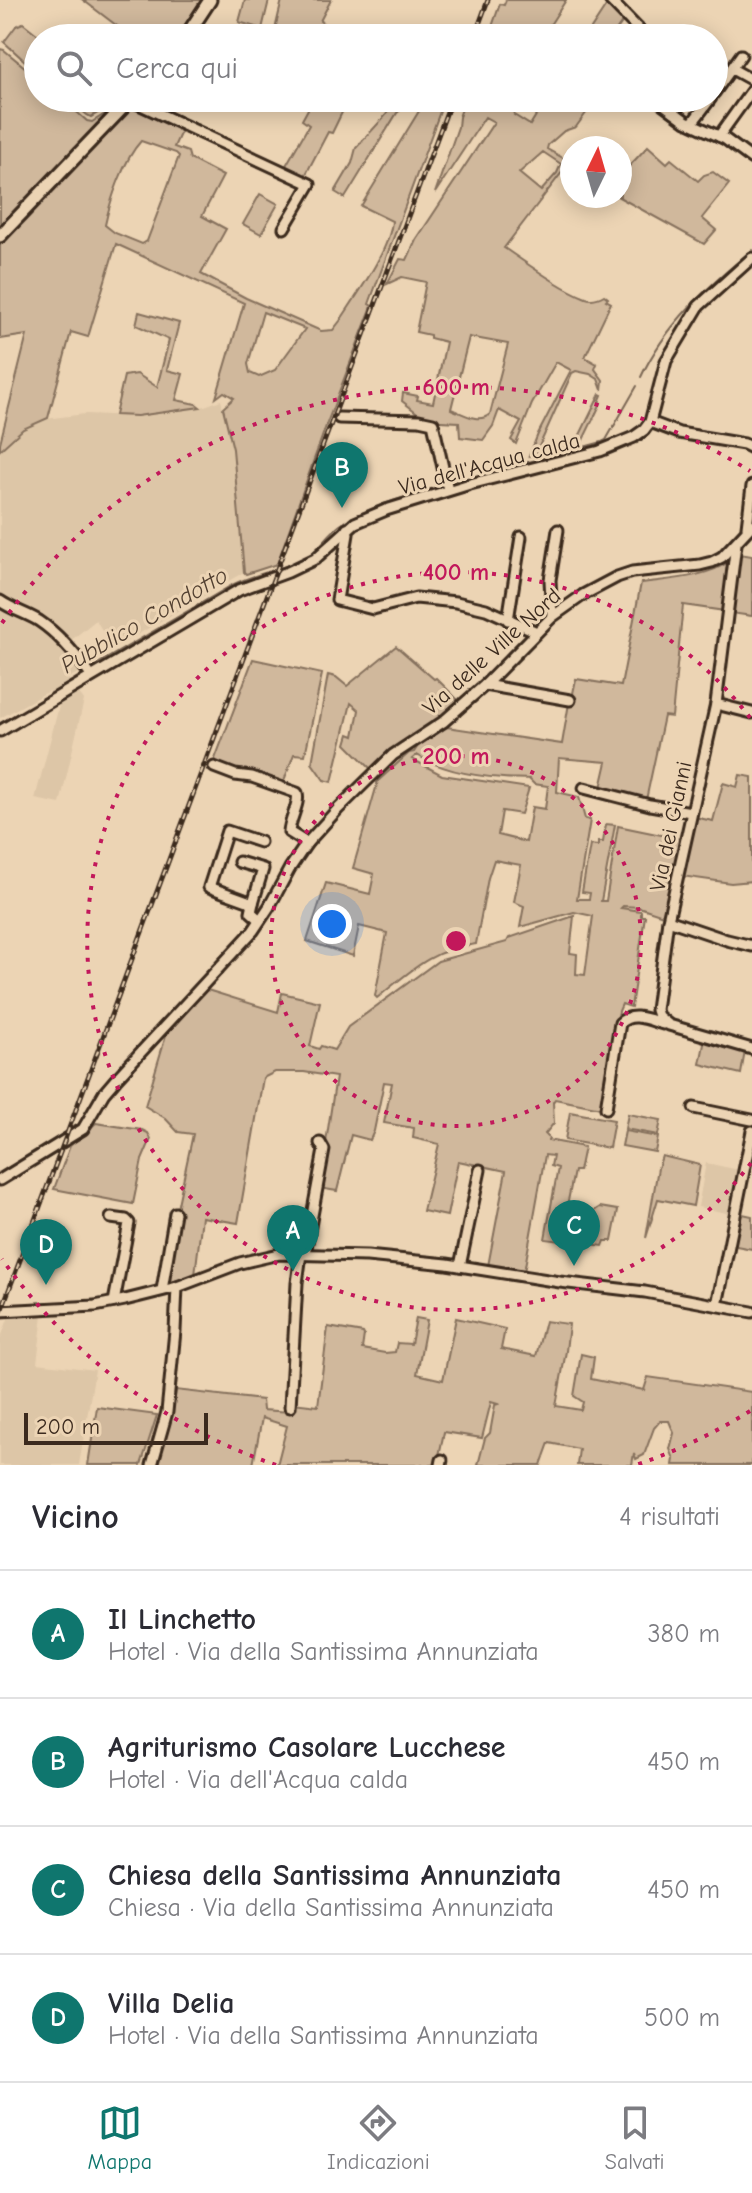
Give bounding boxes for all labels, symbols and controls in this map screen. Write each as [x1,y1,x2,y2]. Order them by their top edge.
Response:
search box [24,24,728,112]
icon: search [52,46,96,90]
text: Cerca qui [116,51,238,86]
north arrow [560,136,632,208]
text: 600 m [422,373,490,401]
street label: Via dell'Acqua calda [396,427,583,501]
pin: B [316,442,368,508]
text: 400 m [423,558,489,586]
water label: Pubblico Condotto [55,561,233,679]
street label: Via delle Ville Nord [417,583,566,721]
text: 200 m [422,742,490,770]
street label: Via dei Gianni [645,759,697,893]
your location [312,904,352,944]
centre of rings [442,927,470,955]
pin: C [548,1200,600,1266]
pin: A [267,1205,319,1271]
pin: D [20,1219,72,1285]
scale bar [24,1409,208,1445]
text: 200 m [36,1414,100,1440]
text: Vicino [32,1497,119,1537]
text: 4 risultati [619,1502,720,1532]
text: Il Linchetto [108,1602,256,1637]
text: A [51,1619,65,1649]
text: 380 m [647,1619,720,1649]
text: Hotel · Via della Santissima Annunziata [108,1637,539,1667]
text: Agriturismo Casolare Lucchese [108,1730,506,1765]
text: B [50,1747,66,1777]
text: 450 m [647,1747,720,1777]
text: Hotel · Via dell'Acqua calda [108,1765,408,1795]
text: Chiesa della Santissima Annunziata [108,1858,561,1893]
text: C [50,1875,66,1905]
text: 450 m [647,1875,720,1905]
text: Chiesa · Via della Santissima Annunziata [108,1893,554,1923]
text: Villa Delia [108,1986,235,2021]
text: D [50,2003,66,2033]
text: 500 m [644,2003,720,2033]
text: Hotel · Via della Santissima Annunziata [108,2021,539,2051]
tab: Mappa [88,2101,152,2175]
tab: Indicazioni [327,2101,430,2175]
tab: Salvati [605,2101,664,2175]

